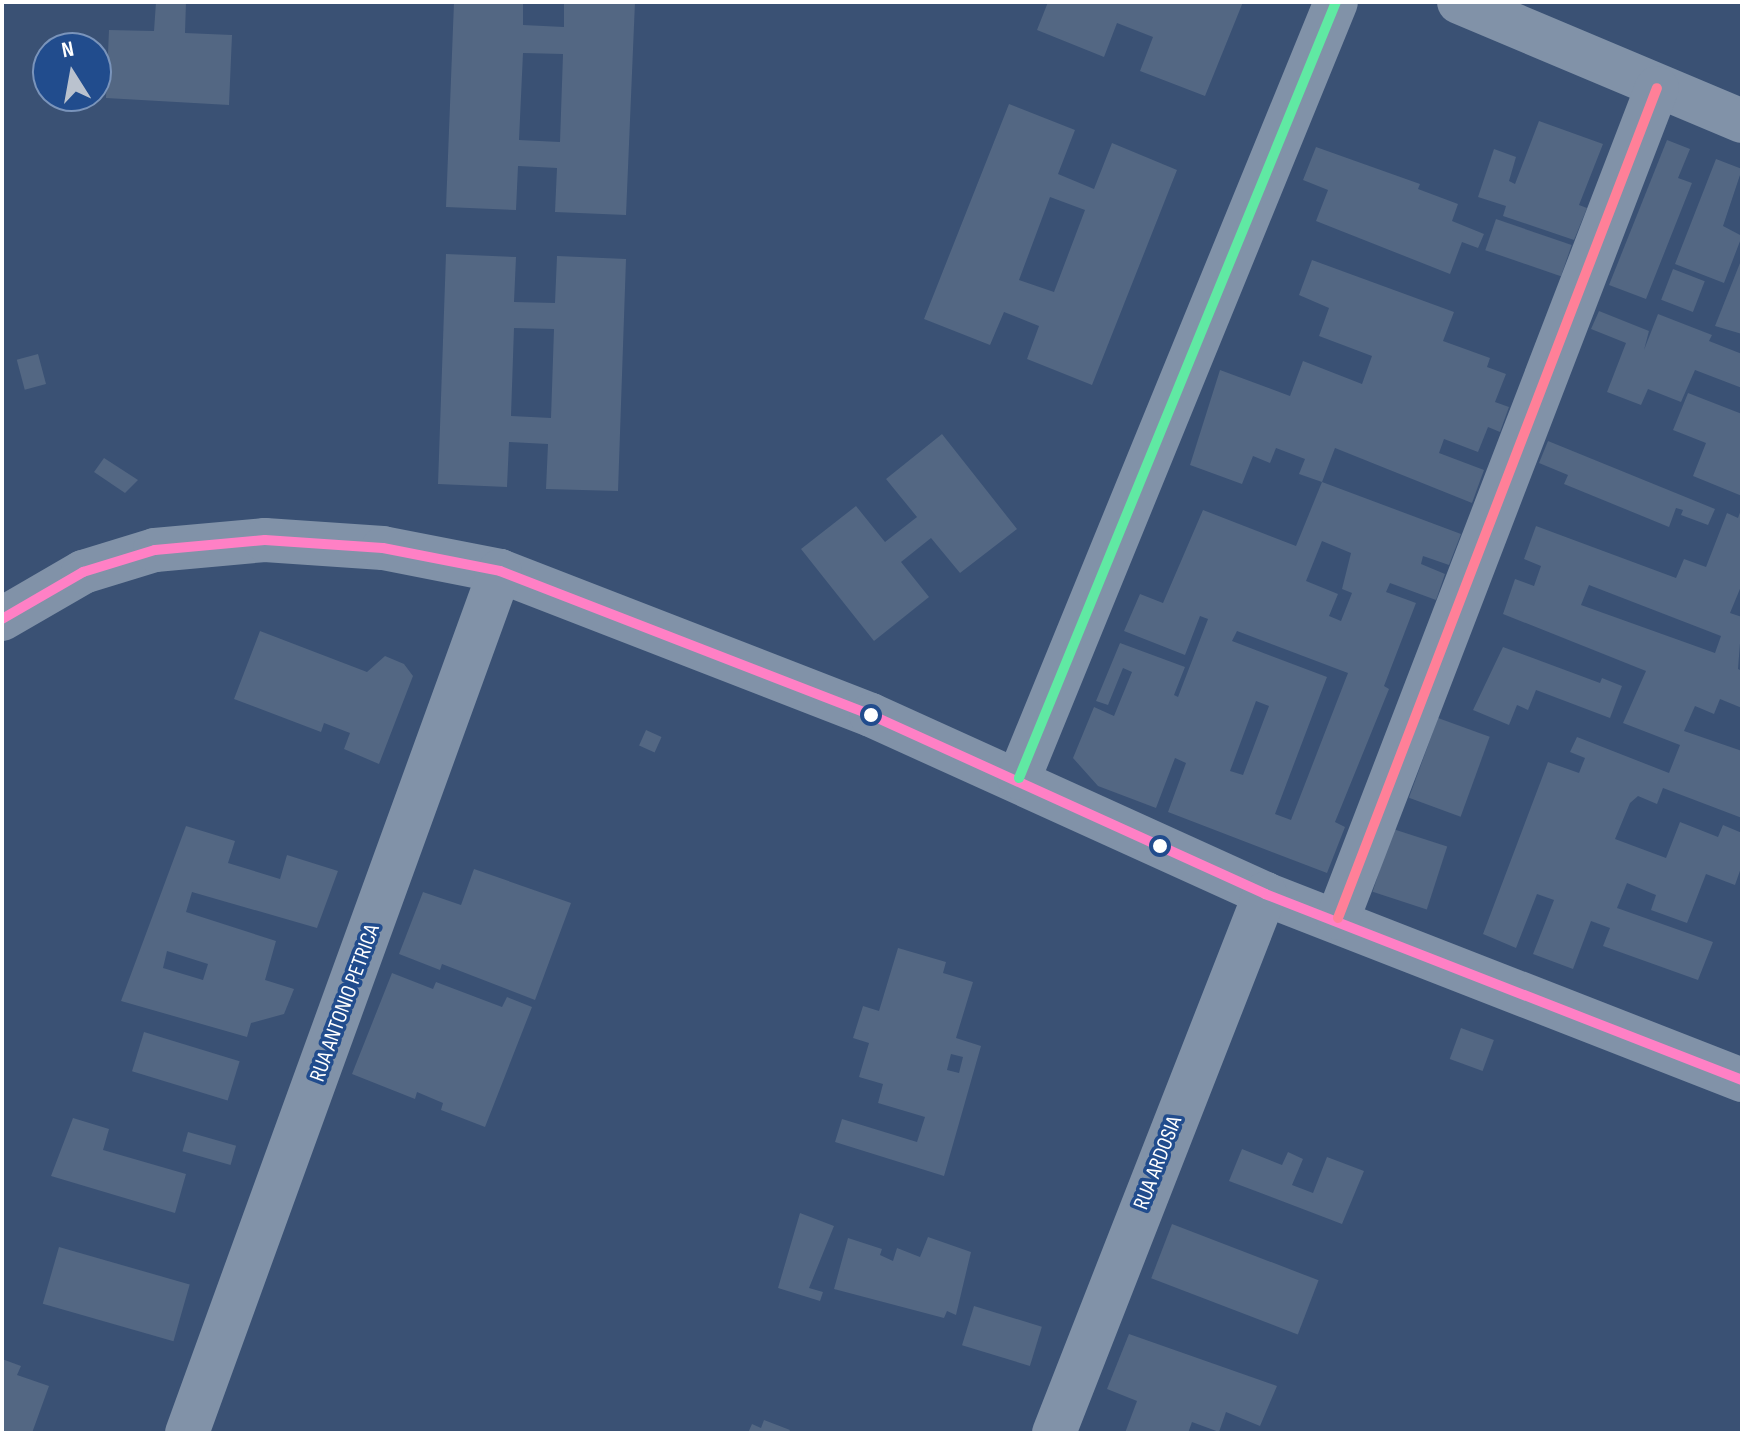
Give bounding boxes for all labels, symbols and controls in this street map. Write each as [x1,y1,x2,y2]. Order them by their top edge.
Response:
north arrow [32,32,112,112]
text: N [59,36,76,64]
unlabelled marker [863,707,879,723]
unlabelled marker [1152,838,1168,854]
street label: RUA ANTONIO PETRICA [304,921,386,1085]
street label: RUA ARDOSIA [1128,1112,1188,1214]

